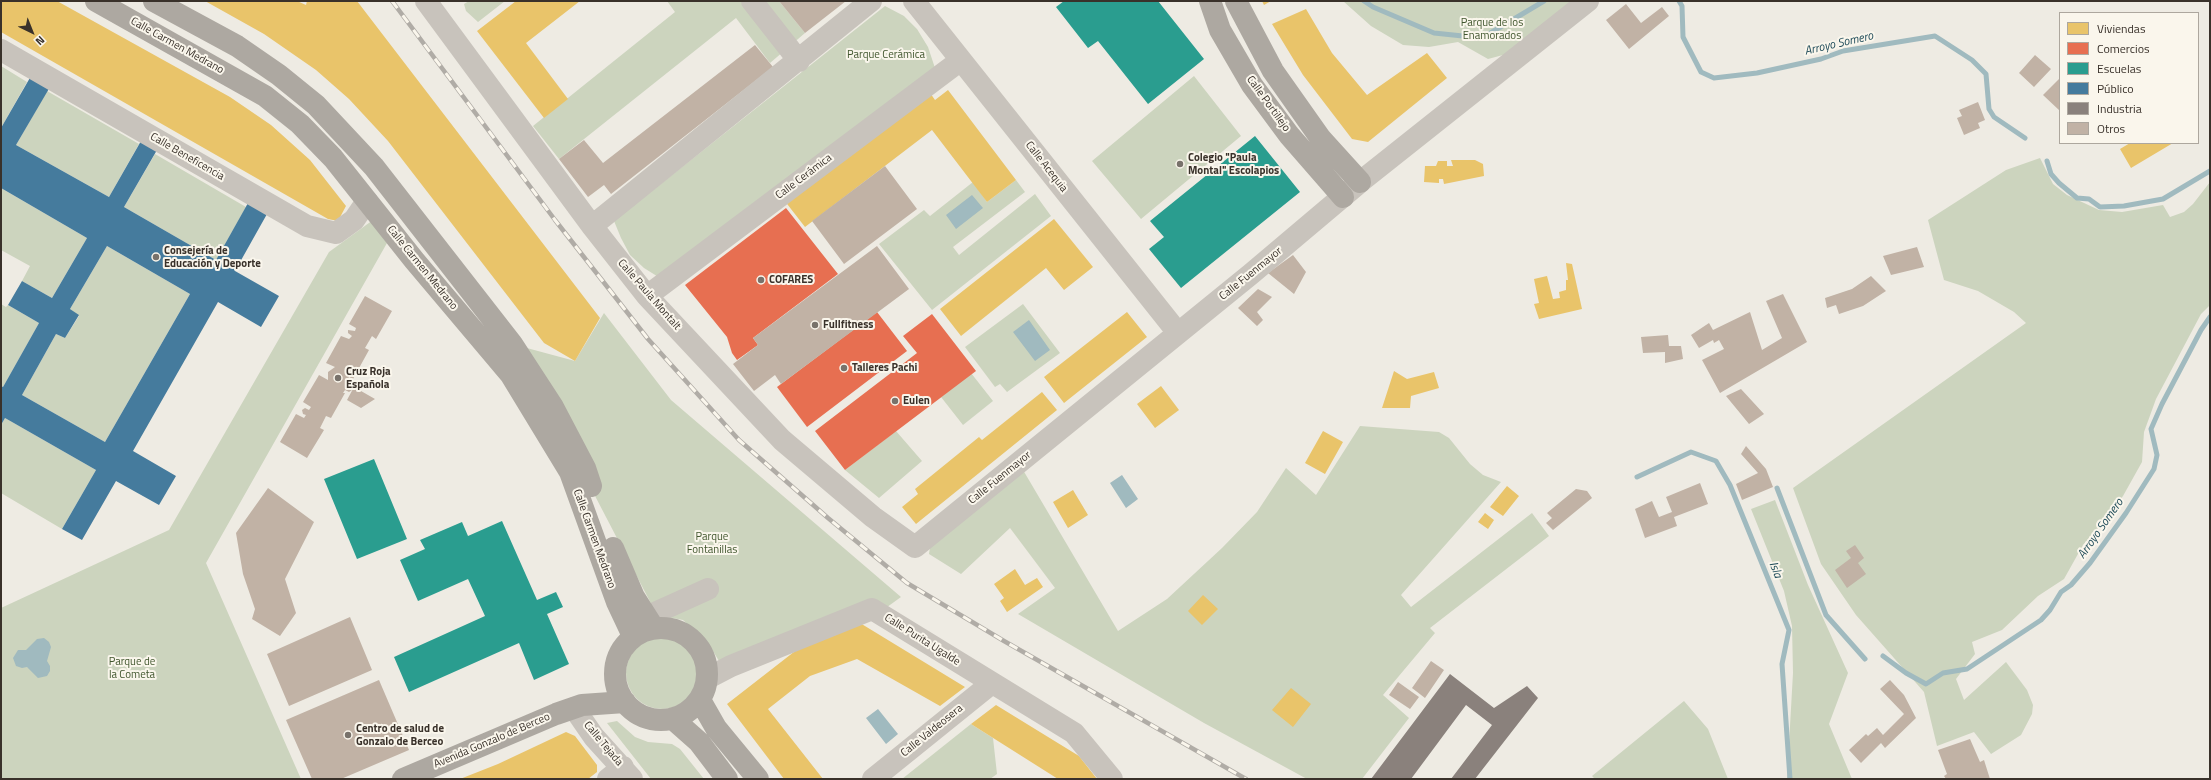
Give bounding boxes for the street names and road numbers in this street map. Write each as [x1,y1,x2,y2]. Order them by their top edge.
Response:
street label: Calle Carmen Medrano [128,15,226,77]
street label: Calle Portillejo [1243,74,1293,134]
street label: Calle Beneficencia [148,130,226,184]
street label: Calle Acequia [1022,139,1070,195]
street label: Calle Cerámica [773,152,835,202]
street label: Calle Carmen Medrano [384,223,460,313]
street label: Calle Fuenmayor [1217,245,1285,303]
street label: Calle Paula Montalt [615,257,683,333]
street label: Calle Fuenmayor [966,449,1034,507]
street label: Calle Carmen Medrano [570,488,618,590]
street label: Calle Purita Ugalde [882,611,962,669]
street label: Calle Valdeosera [898,702,966,760]
street label: Avenida Gonzalo de Berceo [432,711,552,771]
street label: Calle Tejada [581,719,625,769]

